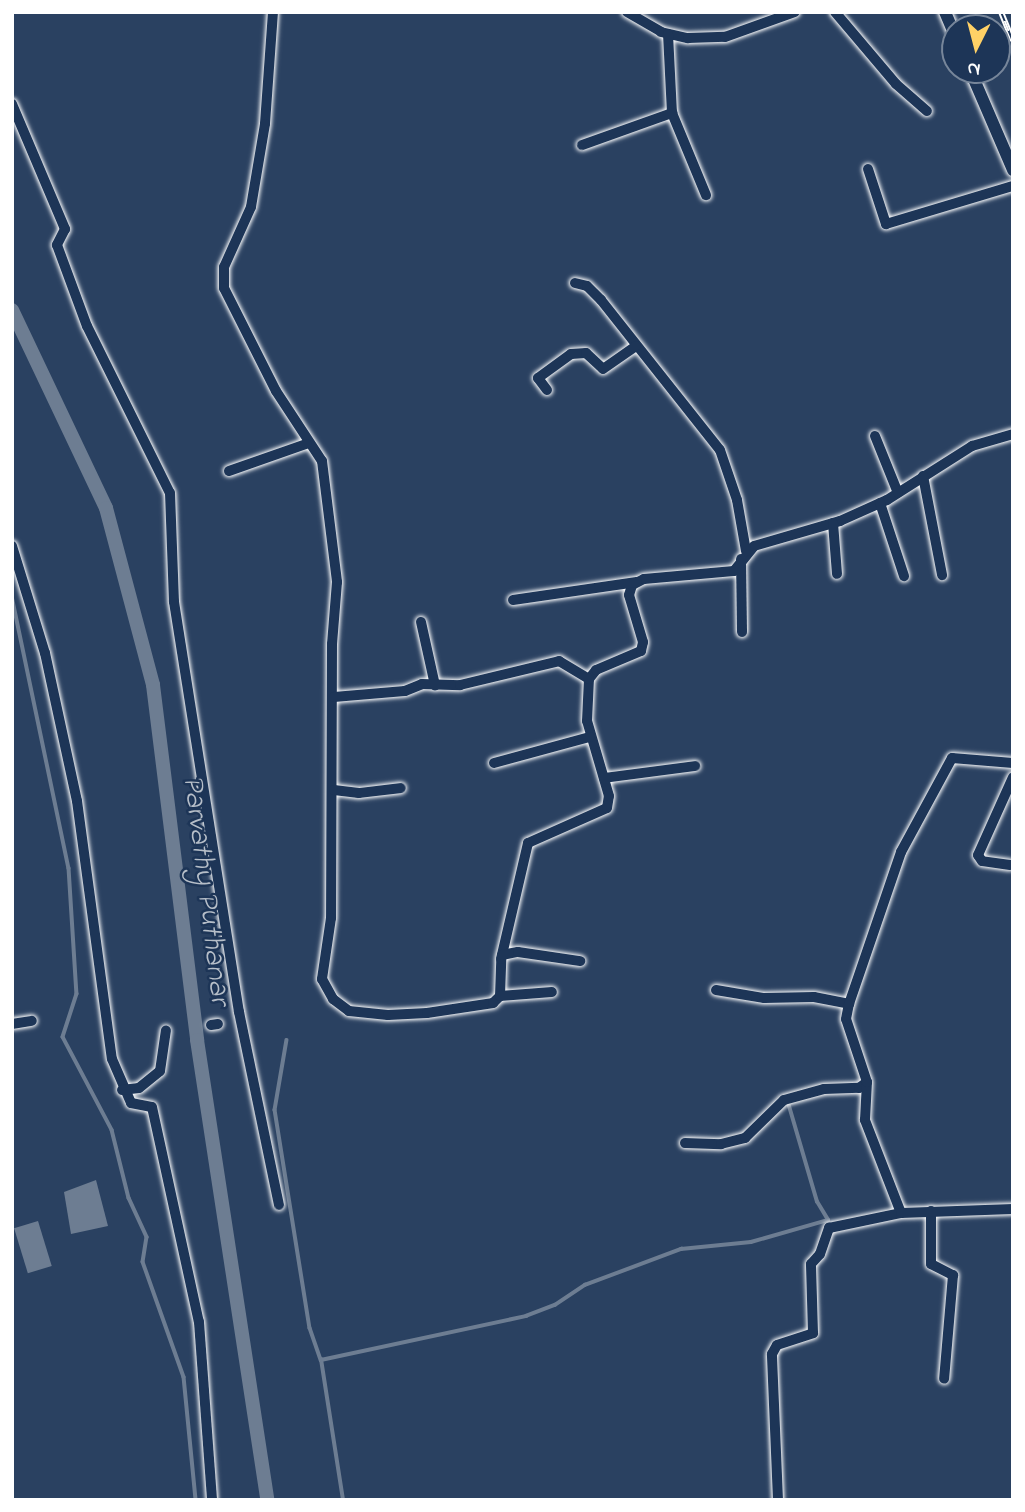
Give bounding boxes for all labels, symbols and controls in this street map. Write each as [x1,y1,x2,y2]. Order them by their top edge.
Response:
north arrow [941,14,1011,84]
text: N [966,54,982,82]
water label: Parvathy Puthanar [173,773,237,1007]

